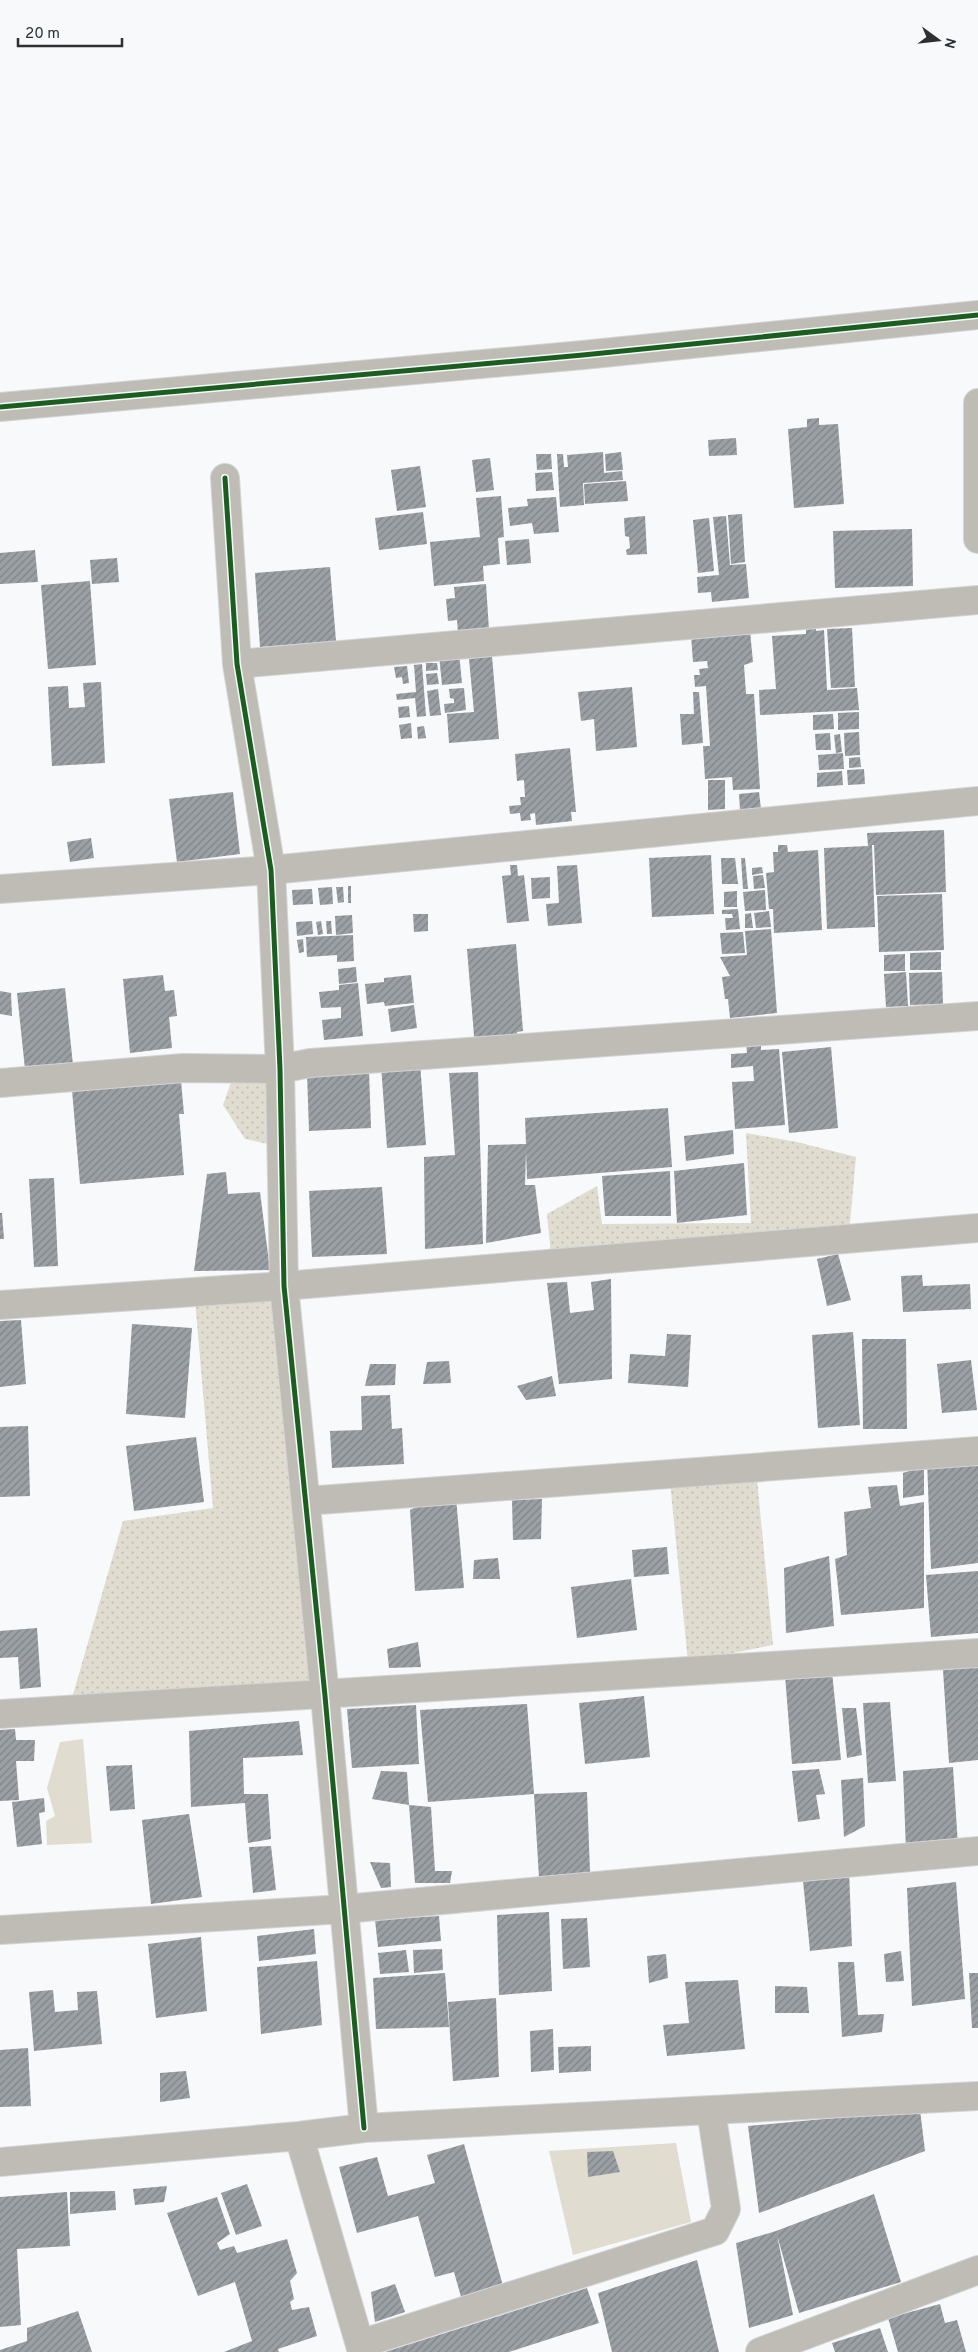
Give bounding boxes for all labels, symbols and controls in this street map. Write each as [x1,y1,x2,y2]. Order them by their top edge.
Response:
scale bar [18,15,121,47]
north arrow [913,15,963,65]
text: 20 m [25,25,60,44]
text: N [940,36,959,50]

